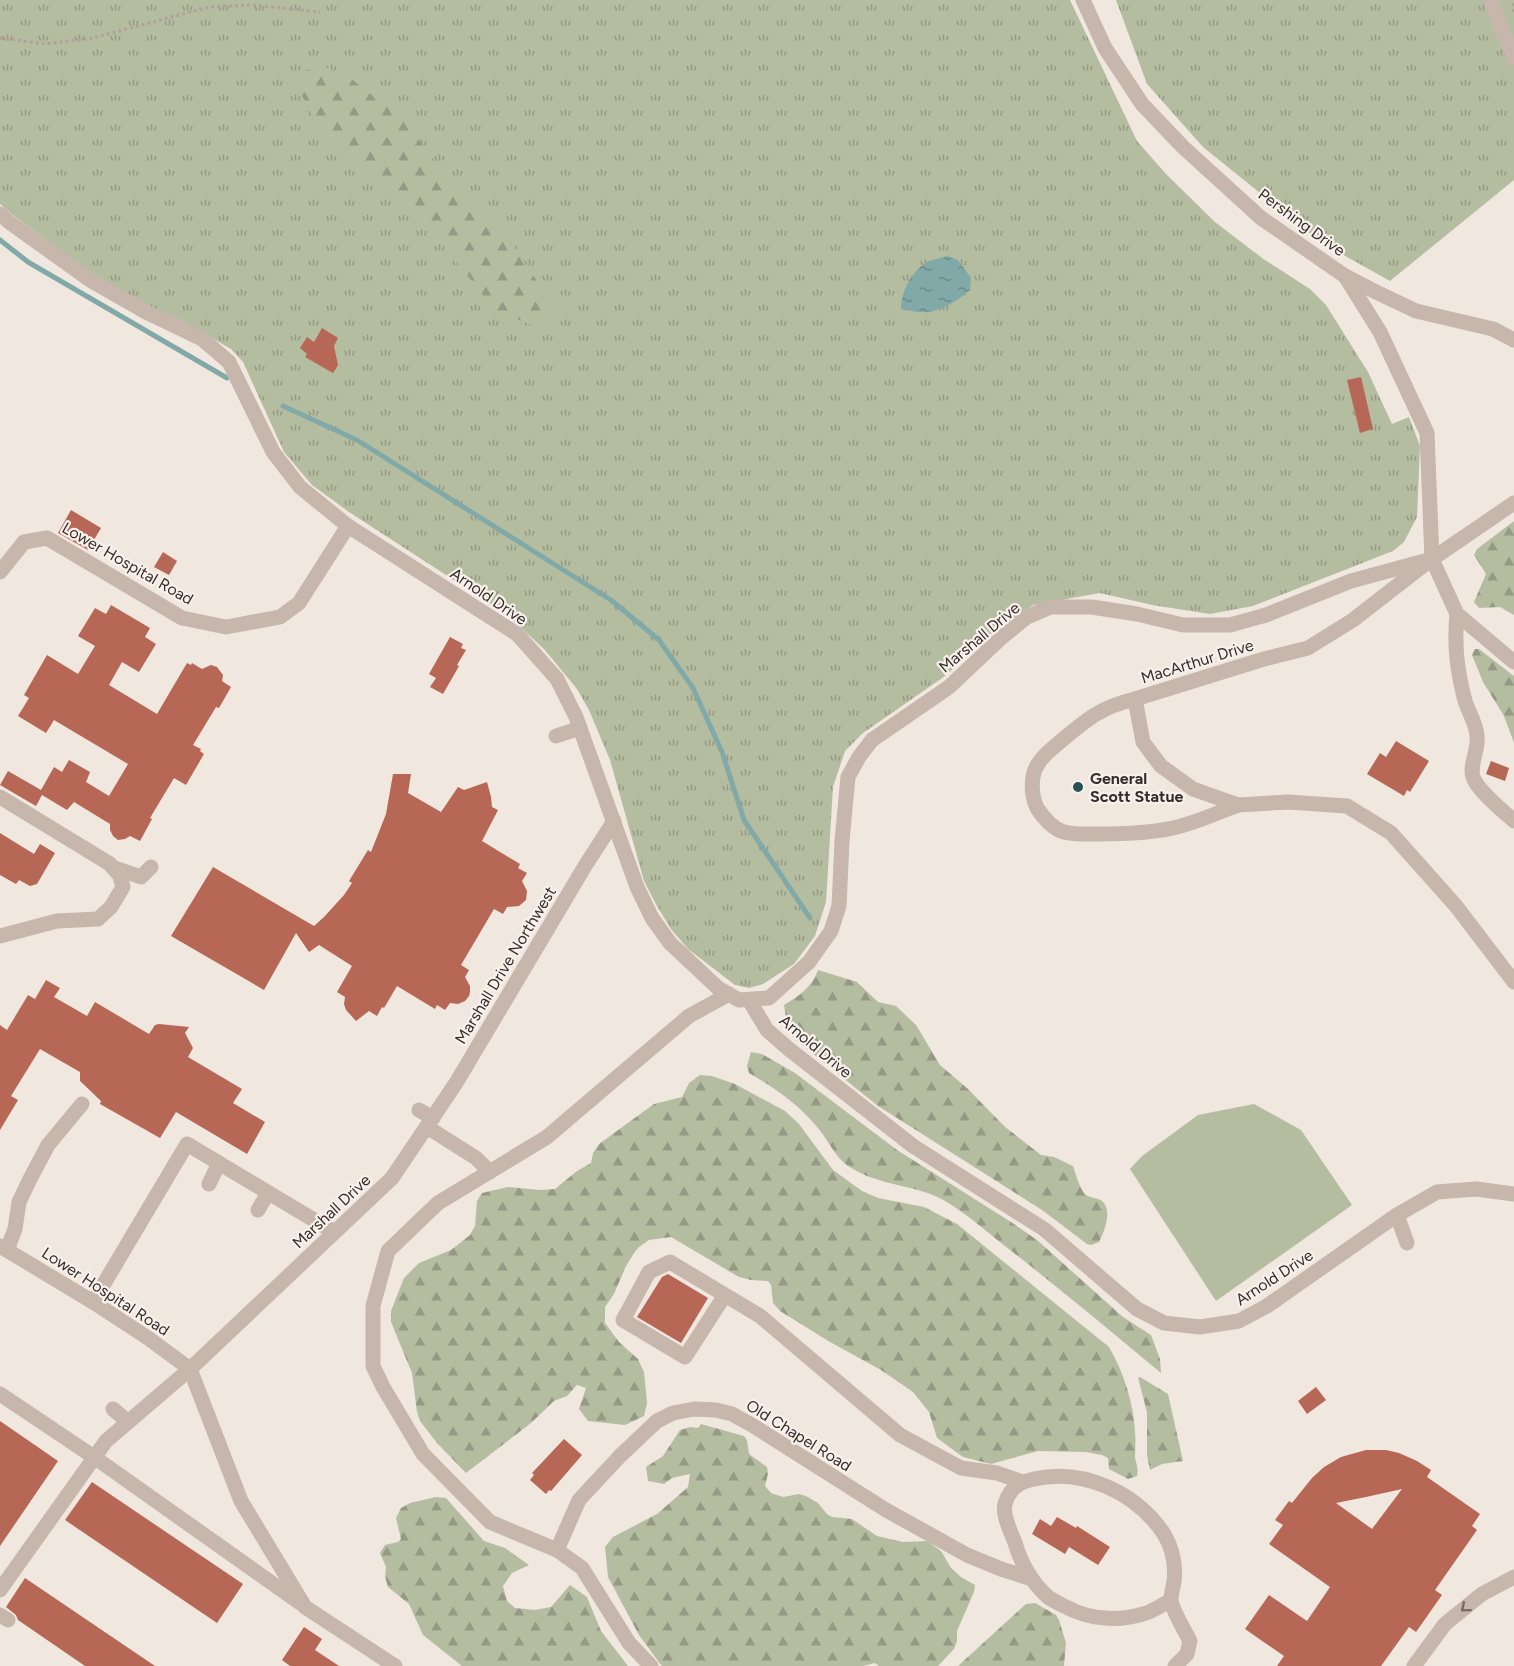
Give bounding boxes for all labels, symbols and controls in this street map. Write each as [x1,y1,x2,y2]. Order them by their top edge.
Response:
street label: Pershing Drive [1255,185,1349,260]
street label: Lower Hospital Road [59,518,197,609]
street label: Arnold Drive [447,564,531,629]
street label: Marshall Drive [935,598,1024,677]
street label: MacArthur Drive [1138,635,1256,688]
place label: General Scott Statue [1090,769,1183,806]
marker: General Scott Statue [1071,780,1085,794]
street label: Marshall Drive Northwest [451,883,560,1047]
street label: Arnold Drive [776,1011,856,1082]
street label: Marshall Drive [288,1170,374,1252]
street label: Lower Hospital Road [38,1243,173,1340]
street label: Arnold Drive [1232,1245,1317,1309]
street label: Old Chapel Road [743,1395,855,1475]
one-way arrow [1461,1601,1472,1612]

